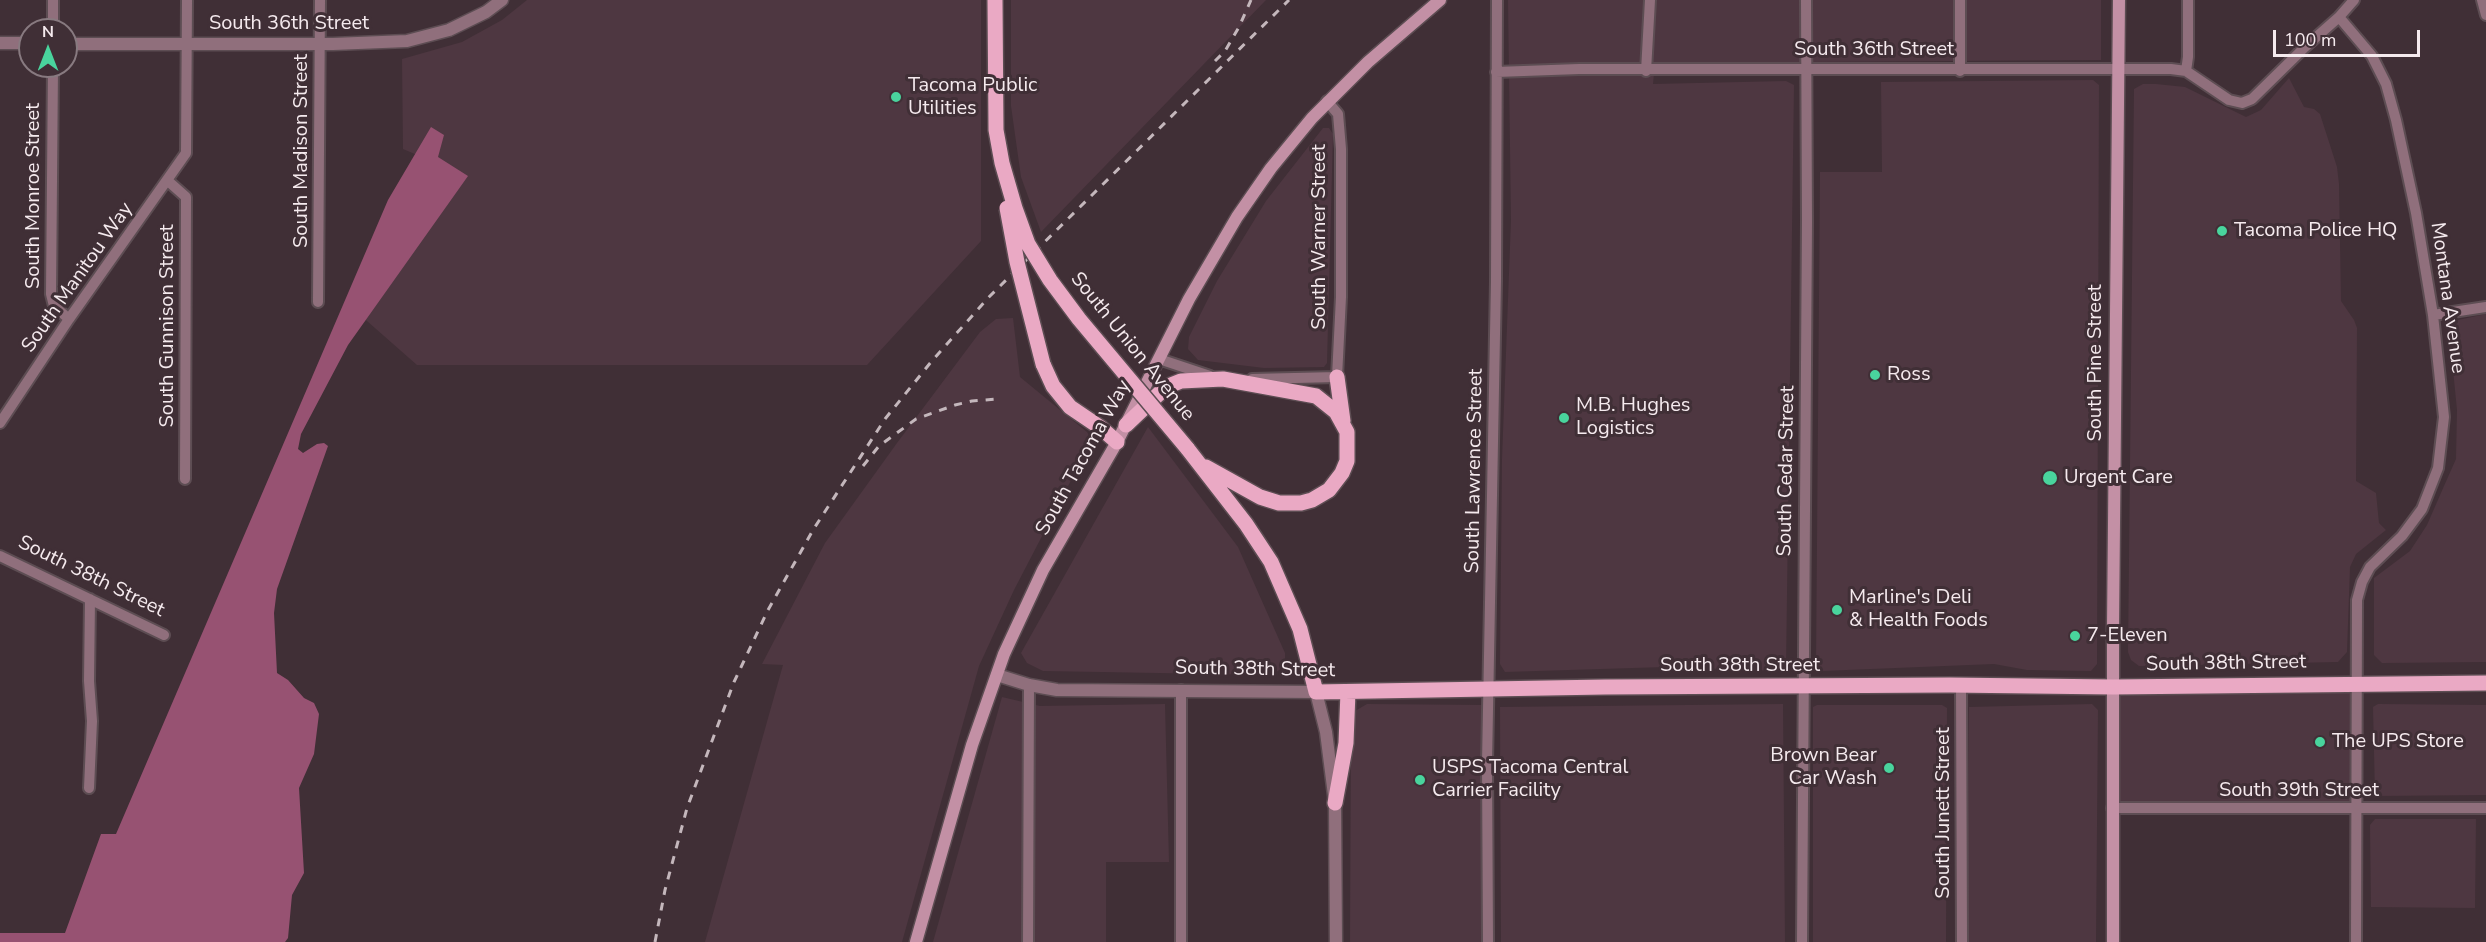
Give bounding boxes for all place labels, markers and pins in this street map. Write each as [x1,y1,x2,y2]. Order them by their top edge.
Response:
place label: Tacoma Public Utilities [908,74,1037,121]
marker: Tacoma Public Utilities [889,90,903,104]
place label: Tacoma Police HQ [2234,219,2397,243]
marker: Tacoma Police HQ [2215,224,2229,238]
place label: Ross [1887,363,1931,387]
marker: Ross [1868,368,1882,382]
place label: M.B. Hughes Logistics [1576,394,1690,441]
marker: M.B. Hughes Logistics [1557,411,1571,425]
place label: Urgent Care [2064,466,2173,490]
marker: Urgent Care [2041,469,2059,487]
place label: Marline's Deli & Health Foods [1849,586,1988,633]
marker: Marline's Deli & Health Foods [1830,603,1844,617]
place label: 7-Eleven [2087,624,2168,648]
marker: 7-Eleven [2068,629,2082,643]
place label: The UPS Store [2332,730,2464,754]
marker: The UPS Store [2313,735,2327,749]
place label: Brown Bear Car Wash [1770,744,1877,791]
place label: USPS Tacoma Central Carrier Facility [1432,756,1628,803]
marker: Brown Bear Car Wash [1882,761,1896,775]
marker: USPS Tacoma Central Carrier Facility [1413,773,1427,787]

